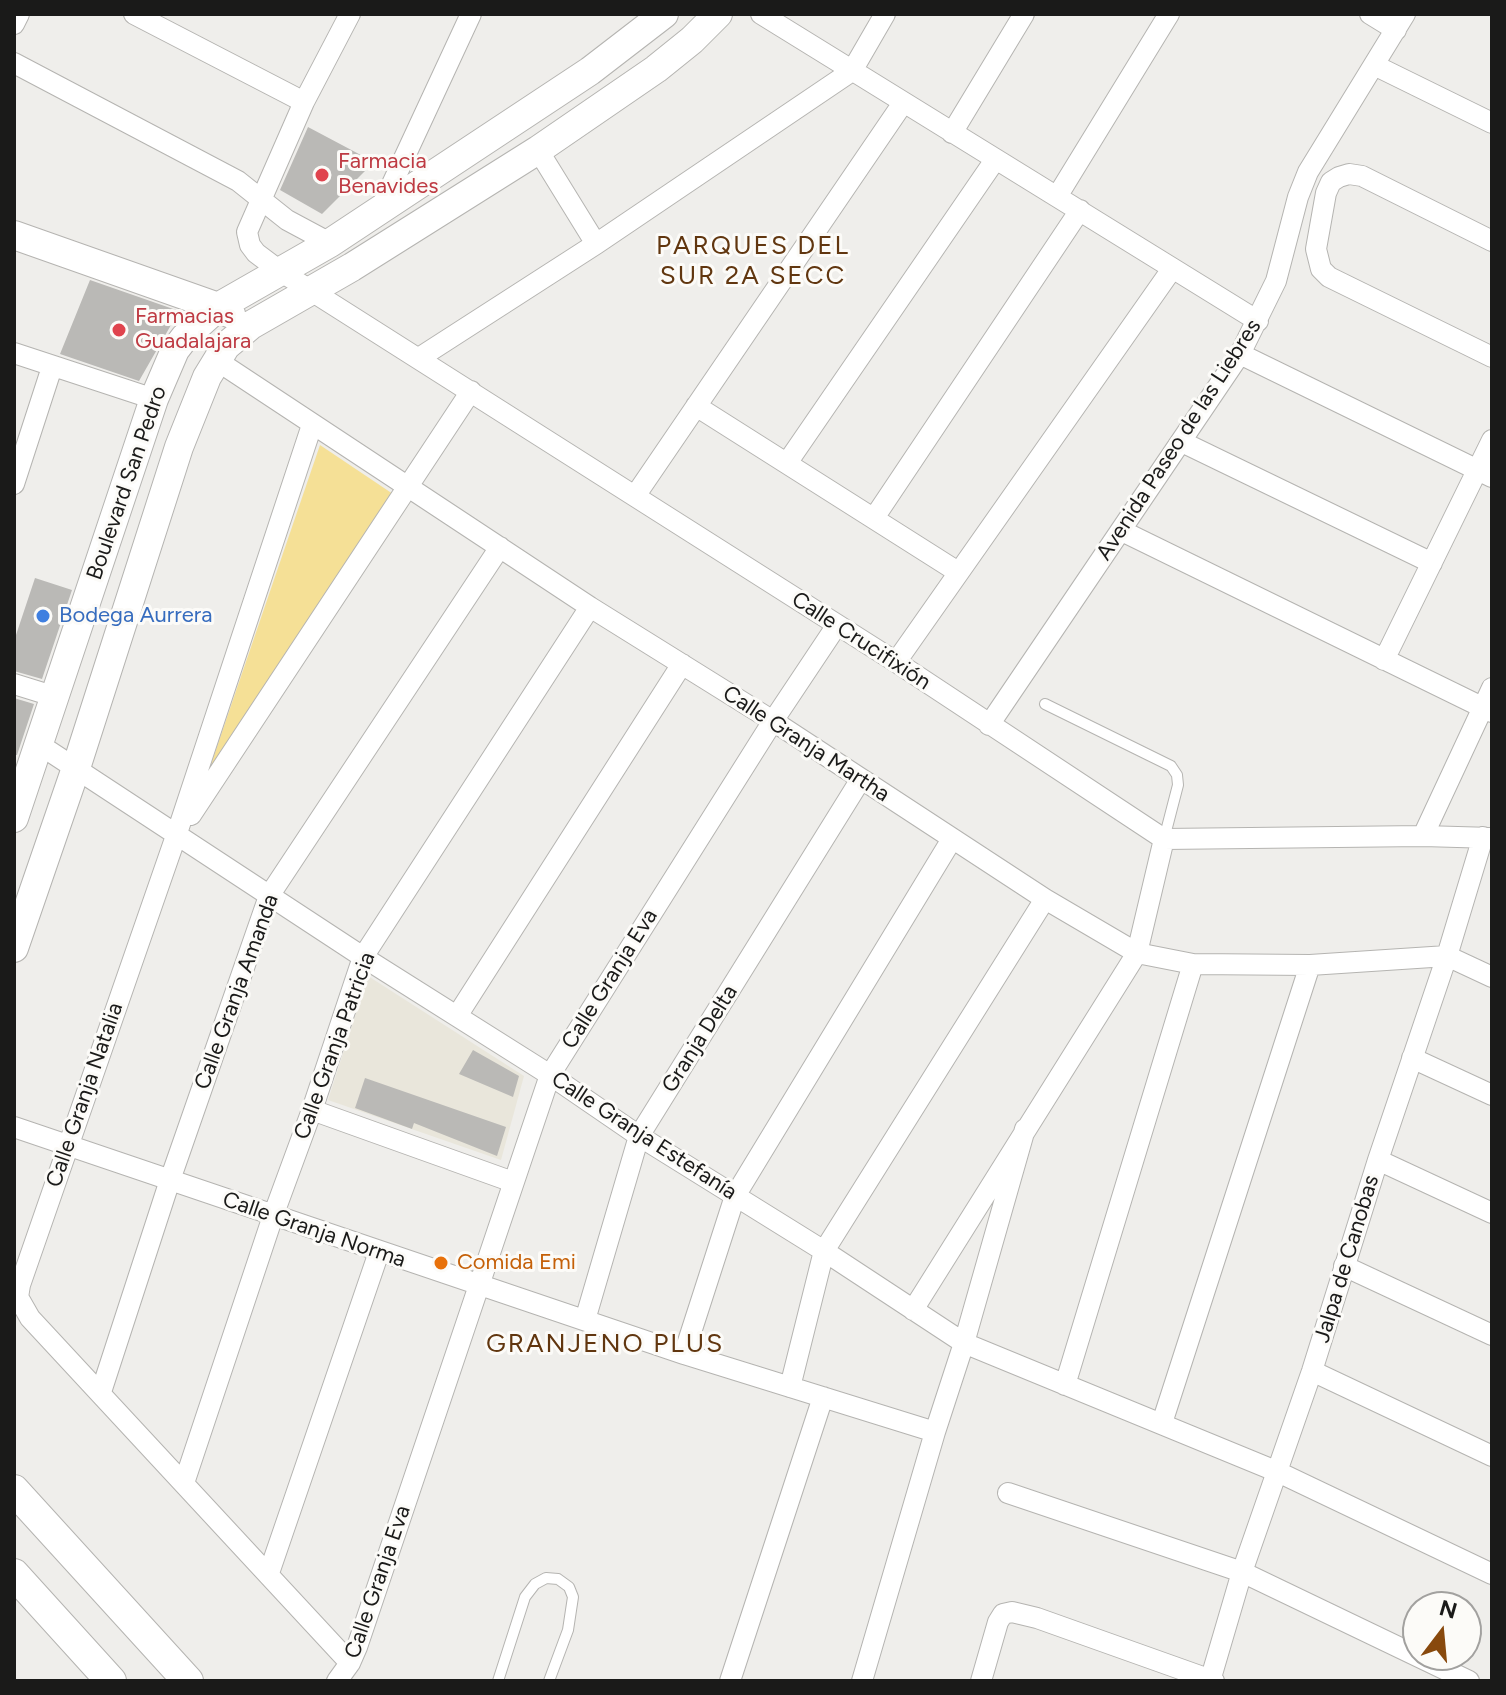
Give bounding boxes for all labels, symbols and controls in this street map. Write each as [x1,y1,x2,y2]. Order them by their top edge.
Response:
place label: Farmacia Benavides [338,149,438,200]
marker: Farmacia Benavides [313,166,331,184]
district label: PARQUES DEL SUR 2A SECC [656,230,850,292]
place label: Farmacias Guadalajara [135,304,251,356]
street label: Avenida Paseo de las Liebres [1091,314,1267,566]
marker: Farmacias Guadalajara [110,321,128,339]
street label: Boulevard San Pedro [81,383,173,583]
street label: Calle Crucifixión [786,586,936,696]
place label: Bodega Aurrera [59,603,212,629]
marker: Bodega Aurrera [34,607,52,625]
street label: Calle Granja Martha [718,680,894,808]
street label: Calle Granja Amanda [189,891,285,1093]
street label: Calle Granja Eva [556,904,664,1054]
street label: Calle Granja Patricia [289,949,381,1143]
street label: Granja Delta [657,980,743,1098]
street label: Calle Granja Natalia [41,999,129,1191]
street label: Calle Granja Estefanía [546,1066,742,1206]
street label: Jalpa de Canobas [1309,1172,1385,1346]
street label: Calle Granja Norma [219,1186,409,1274]
place label: Comida Emi [457,1250,576,1276]
marker: Comida Emi [432,1254,450,1272]
district label: GRANJENO PLUS [486,1328,724,1360]
street label: Calle Granja Eva [339,1502,417,1662]
north arrow [1402,1591,1482,1671]
text: N [1436,1594,1460,1625]

